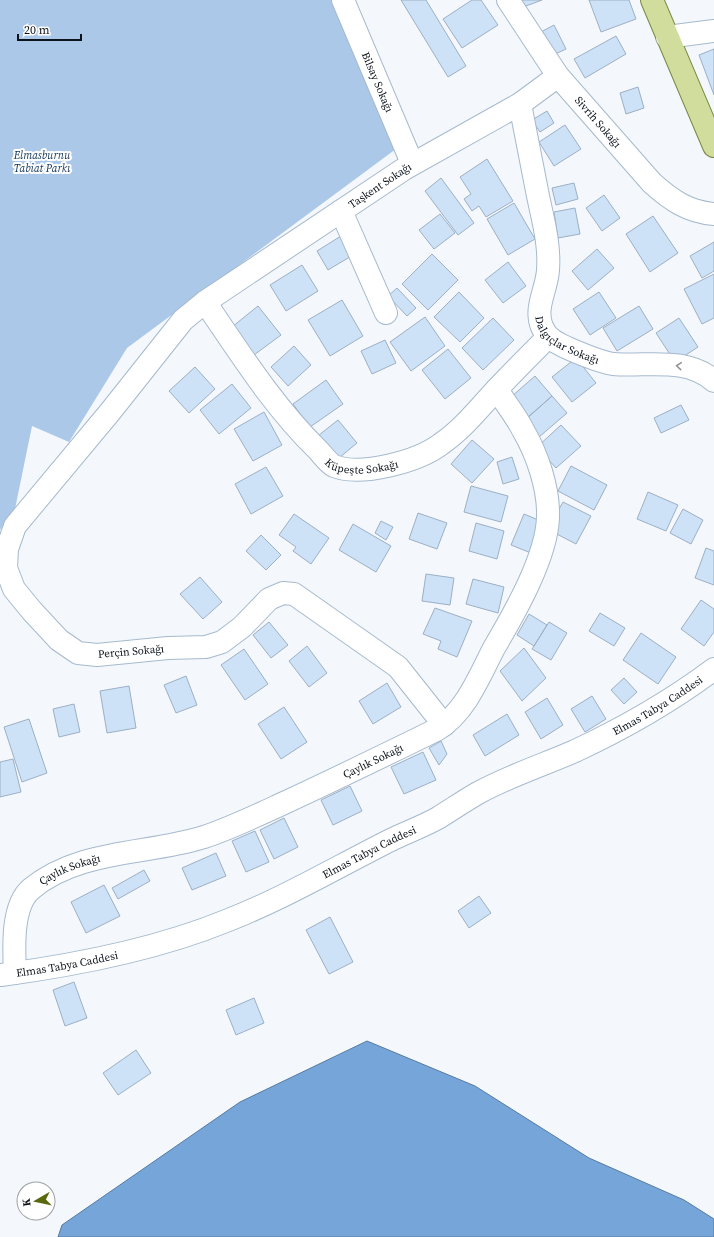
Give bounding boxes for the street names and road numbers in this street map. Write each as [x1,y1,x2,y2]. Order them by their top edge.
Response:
street label: Bilsay Sokağı [358,50,397,115]
street label: Sivrih Sokağı [571,93,625,151]
street label: Taşkent Sokağı [346,159,414,212]
street label: Dalgıçlar Sokağı [531,315,601,368]
street label: Küpeşte Sokağı [321,455,400,478]
street label: Perçin Sokağı [97,641,165,662]
street label: Elmas Tabya Caddesi [610,673,706,739]
street label: Çaylık Sokağı [341,740,406,782]
street label: Elmas Tabya Caddesi [320,823,419,882]
street label: Çaylık Sokağı [36,851,102,889]
street label: Elmas Tabya Caddesi [15,948,119,981]

